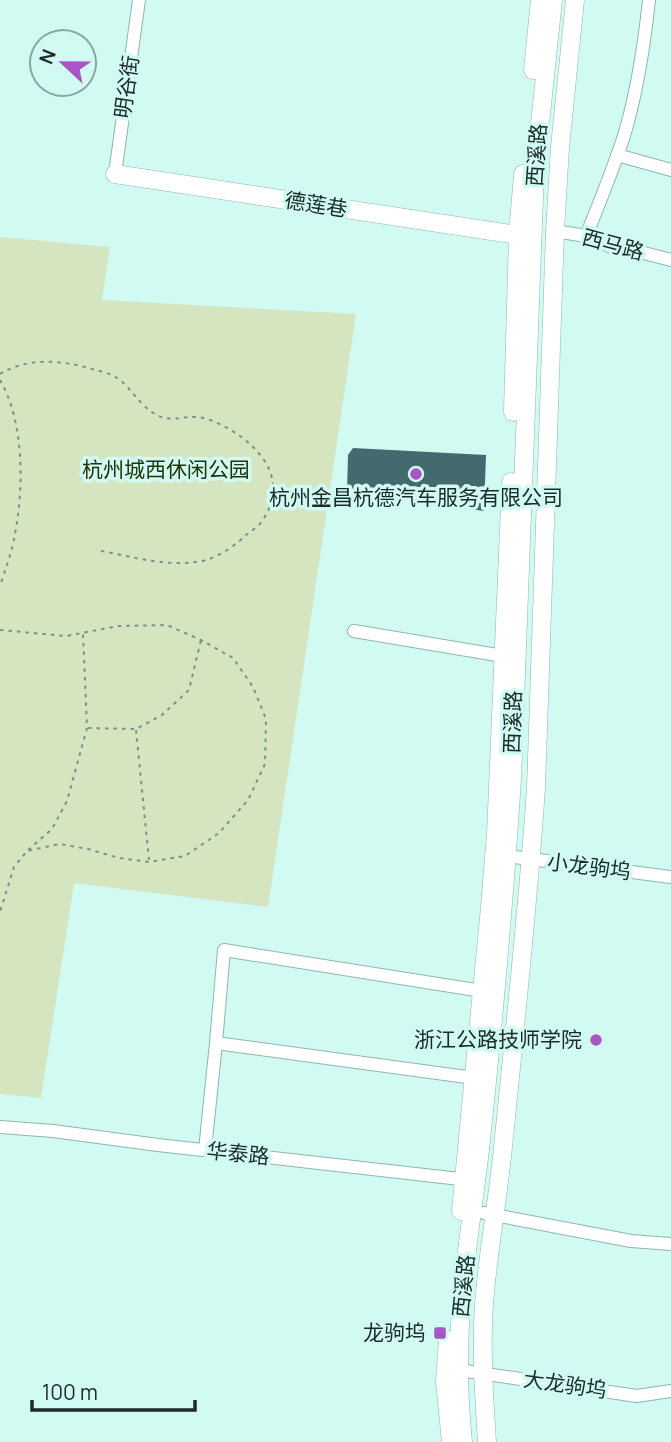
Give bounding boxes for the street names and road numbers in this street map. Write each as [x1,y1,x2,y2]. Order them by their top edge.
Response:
street label: 明谷街 [108,54,144,120]
street label: 西溪路 [520,123,552,187]
street label: 德莲巷 [283,185,349,223]
street label: 西马路 [579,222,647,266]
street label: 西溪路 [497,690,527,754]
street label: 小龙驹坞 [546,847,633,885]
street label: 华泰路 [205,1136,271,1170]
street label: 西溪路 [446,1253,480,1319]
street label: 大龙驹坞 [522,1364,609,1404]

